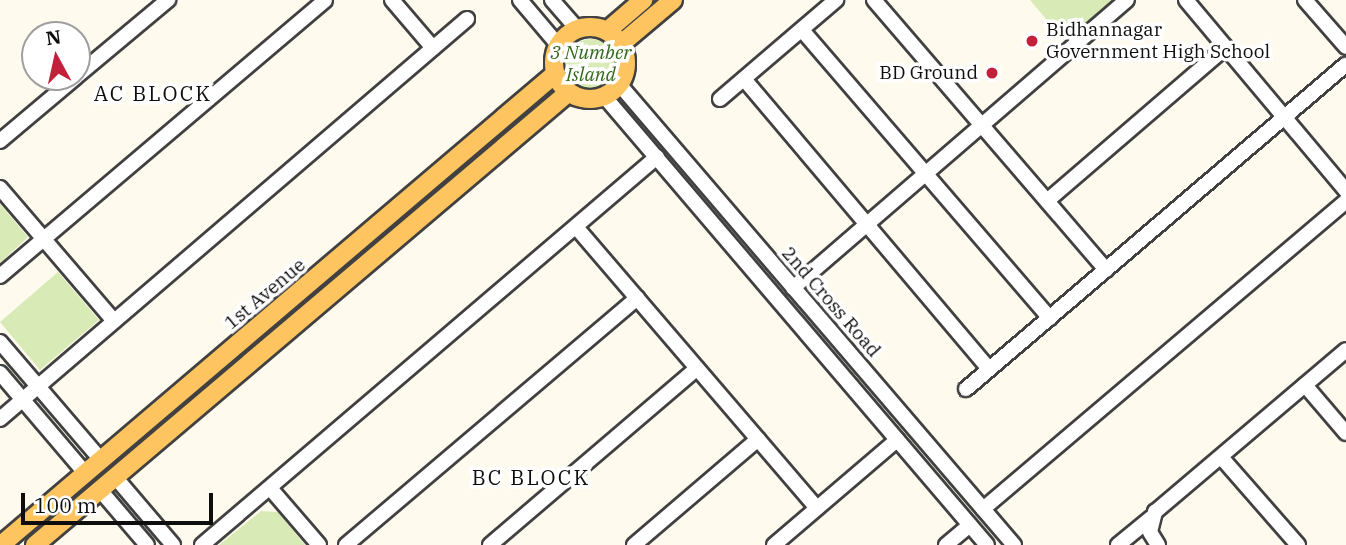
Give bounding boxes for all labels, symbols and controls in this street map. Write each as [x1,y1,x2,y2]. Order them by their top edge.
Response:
place label: Bidhannagar Government High School [1046,19,1270,63]
north arrow [21,21,91,91]
text: N [44,24,62,50]
marker: Bidhannagar Government High School [1024,33,1040,49]
park label: 3 Number Island [550,42,632,86]
place label: BD Ground [879,62,978,84]
marker: BD Ground [984,65,1000,81]
district label: AC BLOCK [95,80,211,106]
street label: 2nd Cross Road [777,242,885,362]
street label: 1st Avenue [220,254,310,334]
district label: BC BLOCK [473,464,589,490]
scale bar [24,478,217,522]
text: 100 m [34,491,97,519]

